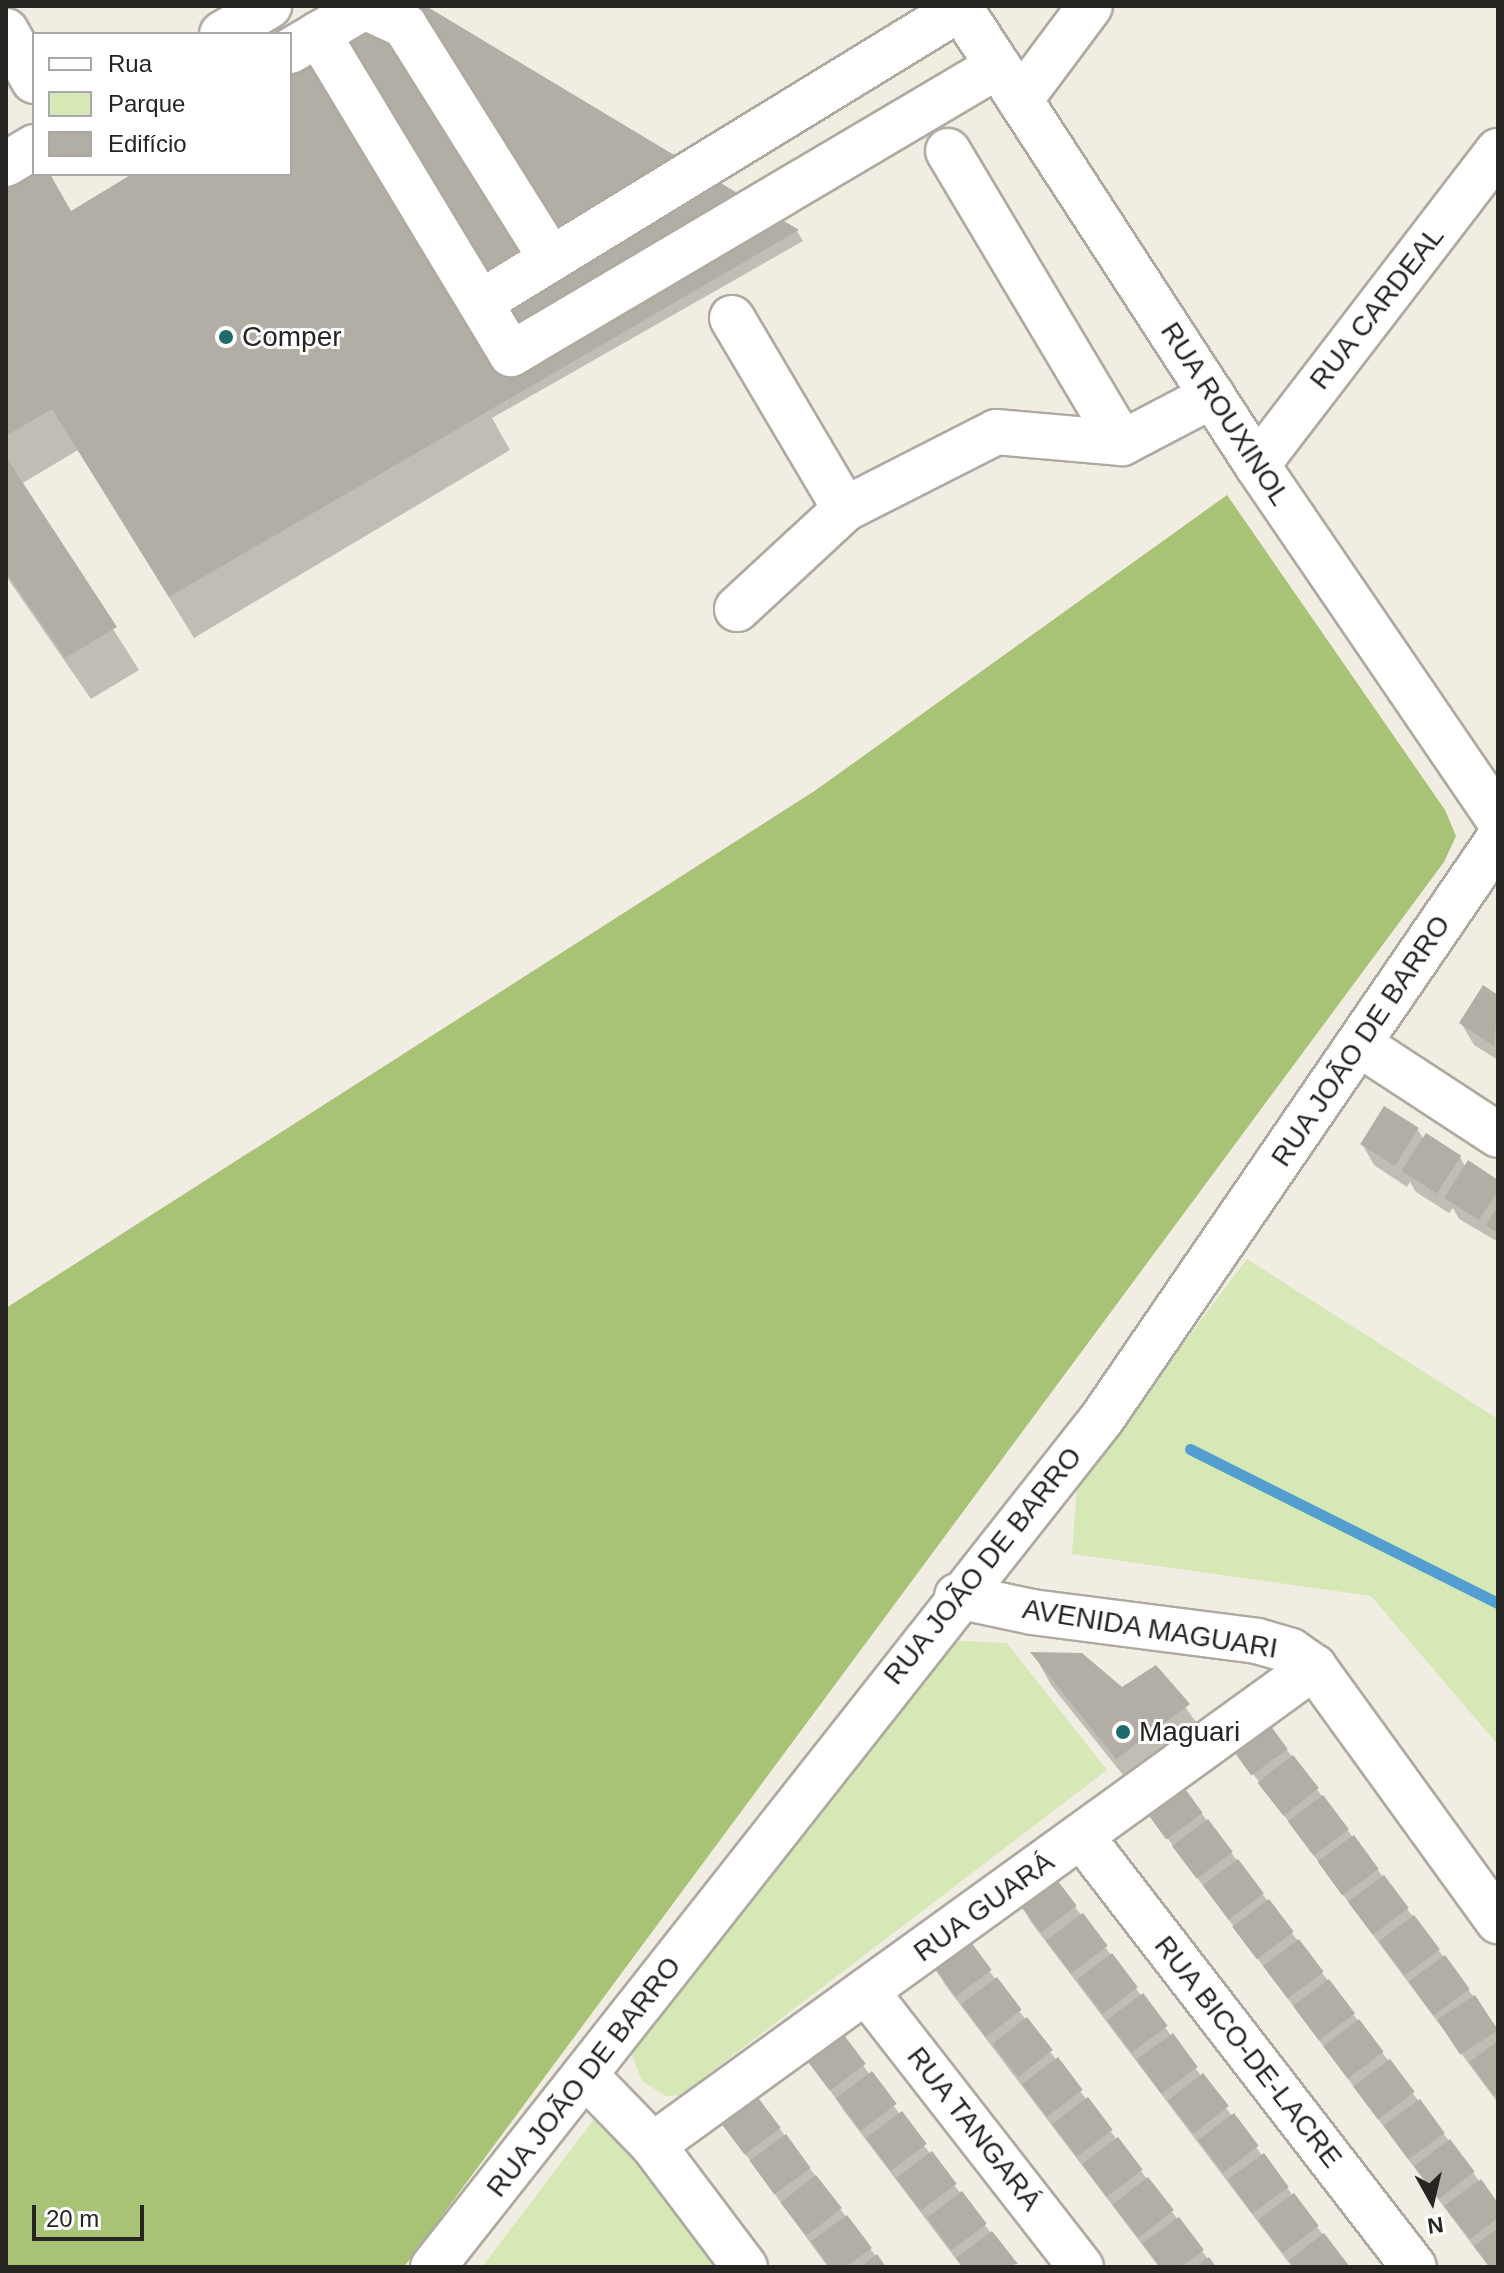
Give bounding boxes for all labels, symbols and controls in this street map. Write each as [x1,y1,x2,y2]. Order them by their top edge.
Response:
legend [32,32,292,176]
text: Rua [108,50,152,77]
text: Parque [108,90,185,117]
text: Edifício [108,130,187,157]
street label: RUA CARDEAL [1302,219,1452,397]
street label: RUA ROUXINOL [1153,315,1297,513]
place label: Comper [242,320,342,354]
marker: Comper [217,328,235,346]
street label: RUA JOÃO DE BARRO [1264,908,1458,1174]
street label: RUA JOÃO DE BARRO [876,1440,1090,1692]
street label: AVENIDA MAGUARI [1019,1592,1281,1666]
place label: Maguari [1139,1715,1240,1749]
marker: Maguari [1114,1723,1132,1741]
street label: RUA GUARÁ [907,1844,1061,1970]
street label: RUA BICO-DE-LACRE [1147,1929,1349,2175]
street label: RUA JOÃO DE BARRO [479,1950,689,2204]
street label: RUA TANGARÁ [899,2040,1049,2218]
north arrow [1392,2161,1472,2241]
scale bar [36,2189,148,2239]
text: 20 m [46,2205,99,2232]
text: N [1426,2212,1445,2239]

